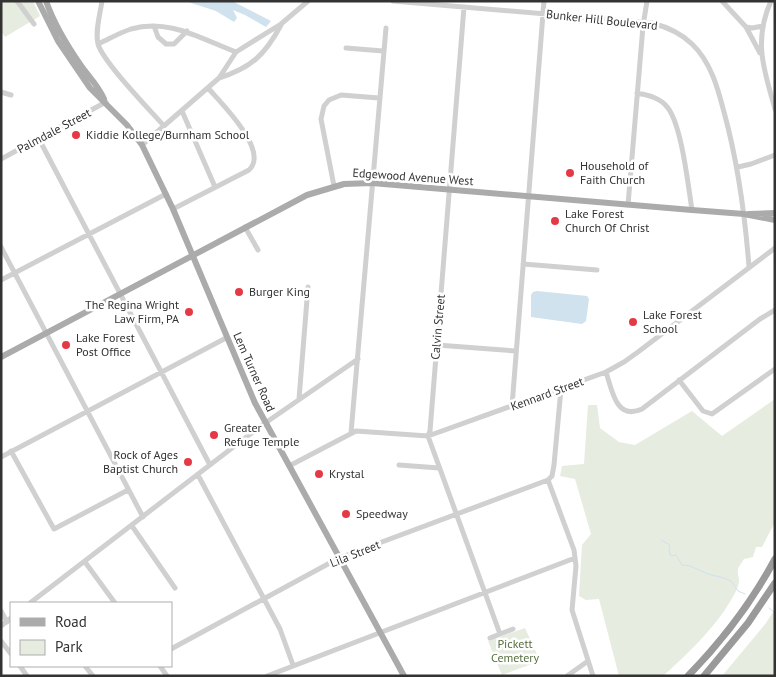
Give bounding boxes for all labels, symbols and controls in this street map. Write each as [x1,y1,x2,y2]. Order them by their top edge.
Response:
street label: Bunker Hill Boulevard [546,6,659,33]
street label: Palmdale Street [14,105,93,156]
place label: Kiddie Kollege/Burnham School [86,127,250,142]
marker: Kiddie Kollege/Burnham School [70,129,82,141]
place label: Household of Faith Church [580,158,650,187]
street label: Edgewood Avenue West [352,165,474,188]
marker: Household of Faith Church [564,167,576,179]
place label: Lake Forest Church Of Christ [565,206,649,235]
marker: Lake Forest Church Of Christ [549,215,561,227]
place label: Burger King [249,284,310,299]
marker: Burger King [233,286,245,298]
street label: Calvin Street [427,294,448,360]
place label: The Regina Wright Law Firm, PA [85,297,179,326]
marker: The Regina Wright Law Firm, PA [183,306,195,318]
place label: Lake Forest School [643,307,702,336]
marker: Lake Forest School [627,316,639,328]
place label: Lake Forest Post Office [76,330,135,359]
street label: Lem Turner Road [230,330,279,414]
marker: Lake Forest Post Office [60,339,72,351]
street label: Kennard Street [508,373,585,414]
place label: Greater Refuge Temple [224,420,299,449]
marker: Greater Refuge Temple [208,429,220,441]
place label: Rock of Ages Baptist Church [103,447,178,476]
marker: Rock of Ages Baptist Church [182,456,194,468]
place label: Krystal [329,466,365,481]
marker: Krystal [313,468,325,480]
place label: Speedway [356,506,408,521]
marker: Speedway [340,508,352,520]
street label: Lila Street [328,537,382,570]
legend [10,602,172,667]
text: Road [55,612,87,631]
park label: Pickett Cemetery [491,636,539,665]
text: Park [55,637,83,656]

